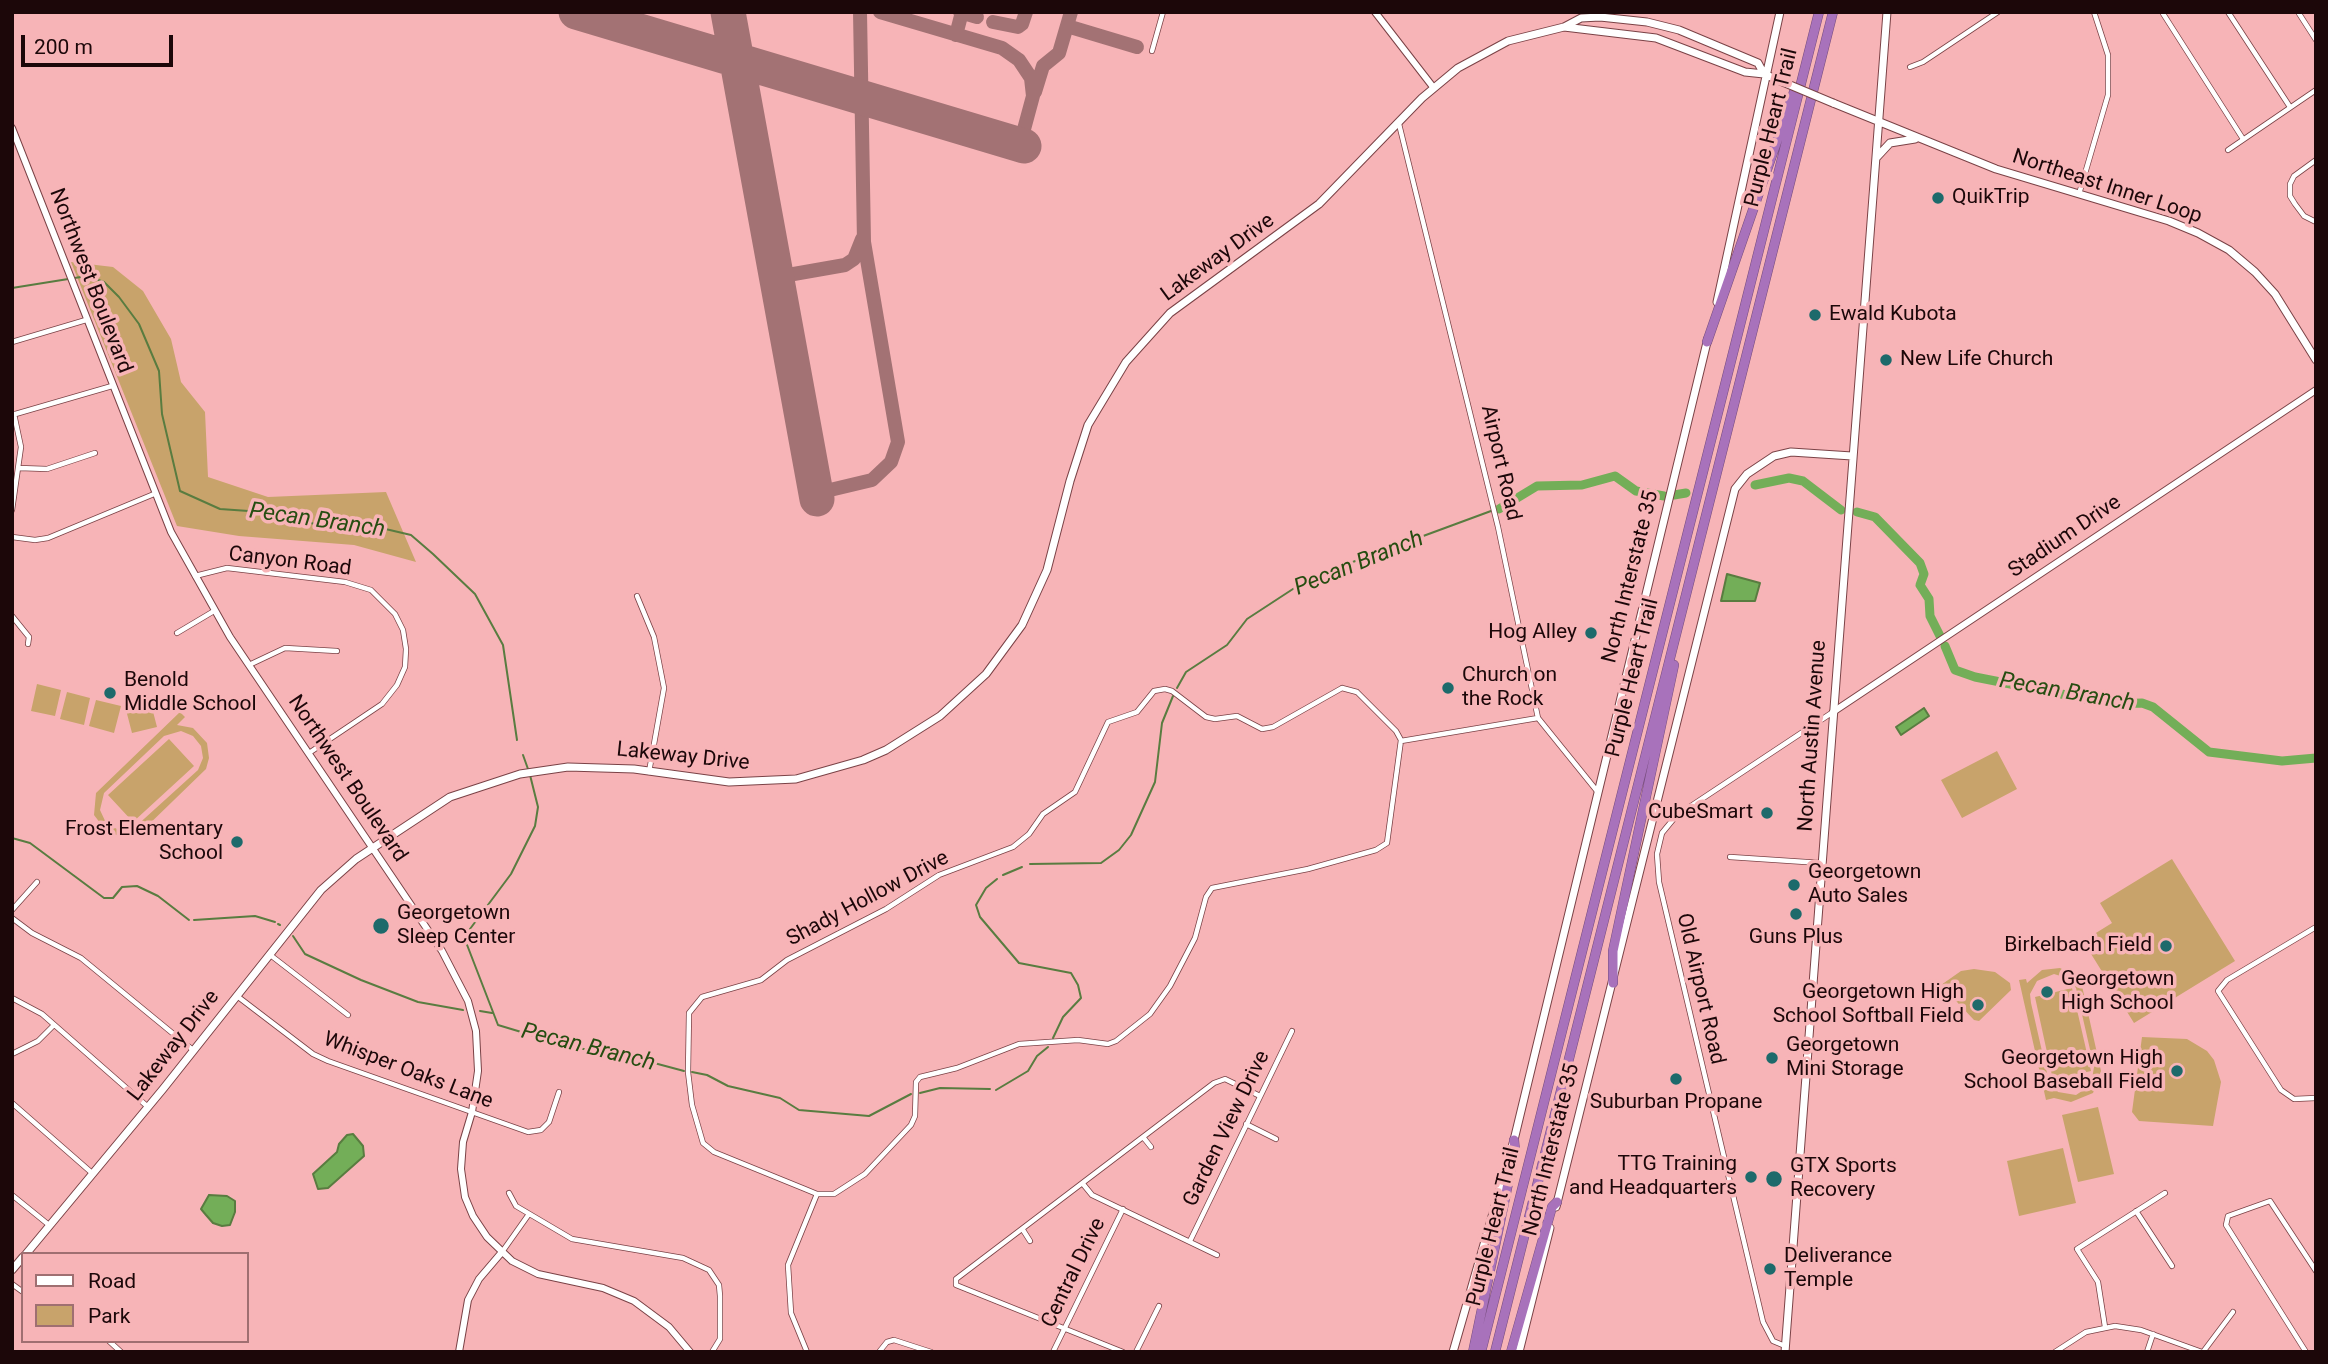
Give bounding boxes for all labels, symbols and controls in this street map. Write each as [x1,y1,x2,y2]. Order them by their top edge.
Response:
scale bar [24,21,177,65]
text: 200 m [34,35,93,59]
street label: Purple Heart Trail [1740,46,1804,210]
street label: Northeast Inner Loop [2009,144,2205,230]
street label: Northwest Boulevard [43,185,137,377]
place label: QuikTrip [1952,185,2030,211]
marker: QuikTrip [1930,190,1946,206]
street label: Lakeway Drive [1157,209,1279,307]
place label: Ewald Kubota [1829,302,1957,328]
marker: Ewald Kubota [1807,307,1823,323]
place label: New Life Church [1900,347,2053,373]
marker: New Life Church [1878,352,1894,368]
street label: Airport Road [1474,403,1526,523]
street label: North Interstate 35 [1597,488,1665,666]
street label: Stadium Drive [2004,490,2126,584]
water label: Pecan Branch [247,498,387,544]
water label: Pecan Branch [1290,526,1428,602]
street label: Canyon Road [227,542,353,582]
street label: Purple Heart Trail [1601,596,1665,760]
place label: Hog Alley [1488,620,1577,646]
marker: Hog Alley [1583,625,1599,641]
street label: North Austin Avenue [1794,640,1832,832]
place label: Church on the Rock [1462,663,1557,713]
place label: Benold Middle School [124,668,257,718]
water label: Pecan Branch [1997,668,2137,718]
marker: Church on the Rock [1440,680,1456,696]
marker: Benold Middle School [102,685,118,701]
street label: Northwest Boulevard [282,691,412,867]
street label: Lakeway Drive [615,737,751,777]
place label: CubeSmart [1648,800,1753,826]
marker: CubeSmart [1759,805,1775,821]
place label: Frost Elementary School [65,817,223,867]
marker: Frost Elementary School [229,834,245,850]
street label: Shady Hollow Drive [783,846,953,952]
place label: Georgetown Auto Sales [1808,860,1921,910]
marker: Georgetown Auto Sales [1786,877,1802,893]
place label: Georgetown Sleep Center [397,901,515,951]
marker: Guns Plus [1788,906,1804,922]
street label: Old Airport Road [1670,911,1730,1067]
marker: Georgetown Sleep Center [371,916,391,936]
place label: Guns Plus [1749,925,1843,951]
place label: Birkelbach Field [2004,933,2152,959]
marker: Birkelbach Field [2158,938,2174,954]
place label: Georgetown High School [2061,967,2174,1017]
place label: Georgetown High School Softball Field [1773,980,1964,1030]
marker: Georgetown High School [2039,984,2055,1000]
street label: Lakeway Drive [123,986,225,1106]
marker: Georgetown High School Softball Field [1970,997,1986,1013]
water label: Pecan Branch [518,1018,658,1078]
street label: Whisper Oaks Lane [320,1027,496,1115]
place label: Georgetown Mini Storage [1786,1033,1904,1083]
place label: Georgetown High School Baseball Field [1964,1046,2163,1096]
street label: Garden View Drive [1178,1047,1276,1211]
marker: Georgetown Mini Storage [1764,1050,1780,1066]
street label: North Interstate 35 [1518,1061,1586,1239]
marker: Georgetown High School Baseball Field [2169,1063,2185,1079]
marker: Suburban Propane [1668,1071,1684,1087]
place label: Suburban Propane [1590,1090,1762,1116]
street label: Purple Heart Trail [1462,1145,1526,1309]
place label: TTG Training and Headquarters [1569,1152,1737,1202]
place label: GTX Sports Recovery [1790,1154,1897,1204]
marker: TTG Training and Headquarters [1743,1169,1759,1185]
marker: GTX Sports Recovery [1764,1169,1784,1189]
street label: Central Drive [1037,1214,1111,1332]
place label: Deliverance Temple [1784,1244,1892,1294]
legend [21,1252,248,1343]
marker: Deliverance Temple [1762,1261,1778,1277]
text: Road [88,1269,136,1293]
text: Park [88,1304,130,1328]

